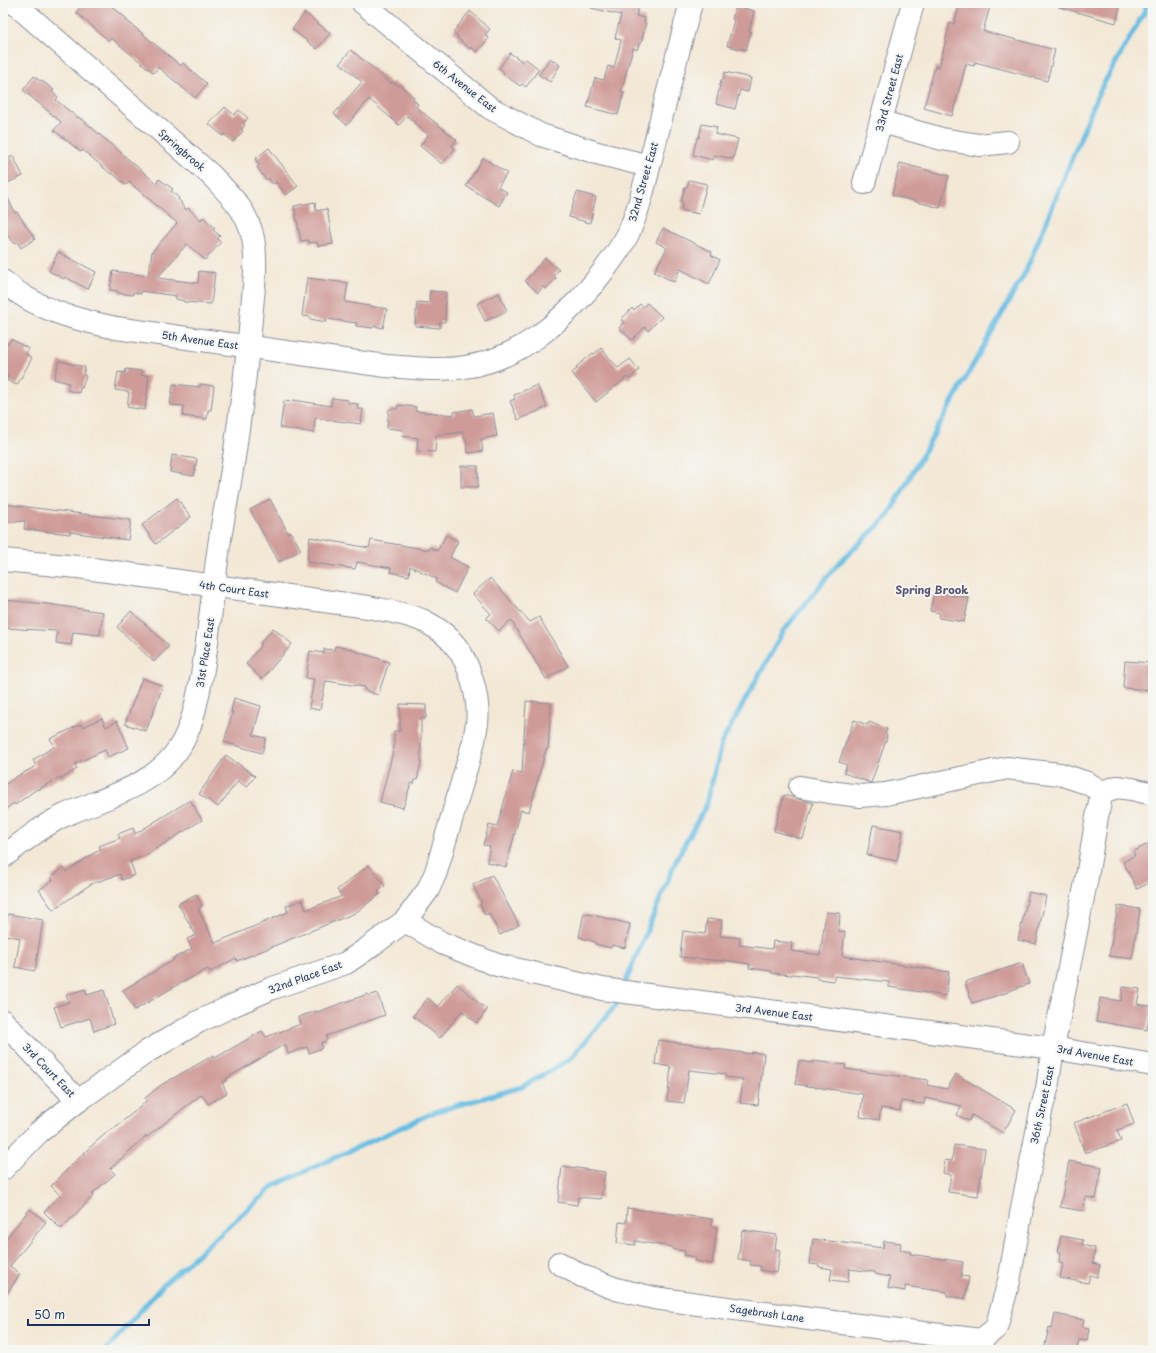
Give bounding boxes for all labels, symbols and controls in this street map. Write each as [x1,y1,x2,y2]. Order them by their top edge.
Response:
street label: 33rd Street East [871,52,906,133]
street label: 6th Avenue East [430,56,500,115]
street label: Springbrook [156,125,209,174]
street label: 32nd Street East [624,140,661,224]
street label: 5th Avenue East [161,327,239,352]
street label: 4th Court East [198,576,270,601]
district label: Spring Brook [896,581,969,598]
street label: 31st Place East [192,617,217,689]
street label: 32nd Place East [266,956,344,997]
street label: 3rd Avenue East [734,999,814,1024]
street label: 3rd Court East [20,1039,79,1100]
street label: 3rd Avenue East [1055,1040,1135,1069]
street label: 36th Street East [1026,1064,1057,1145]
street label: Sagebrush Lane [729,1300,806,1325]
scale bar [28,1301,149,1327]
text: 50 m [34,1305,65,1323]

